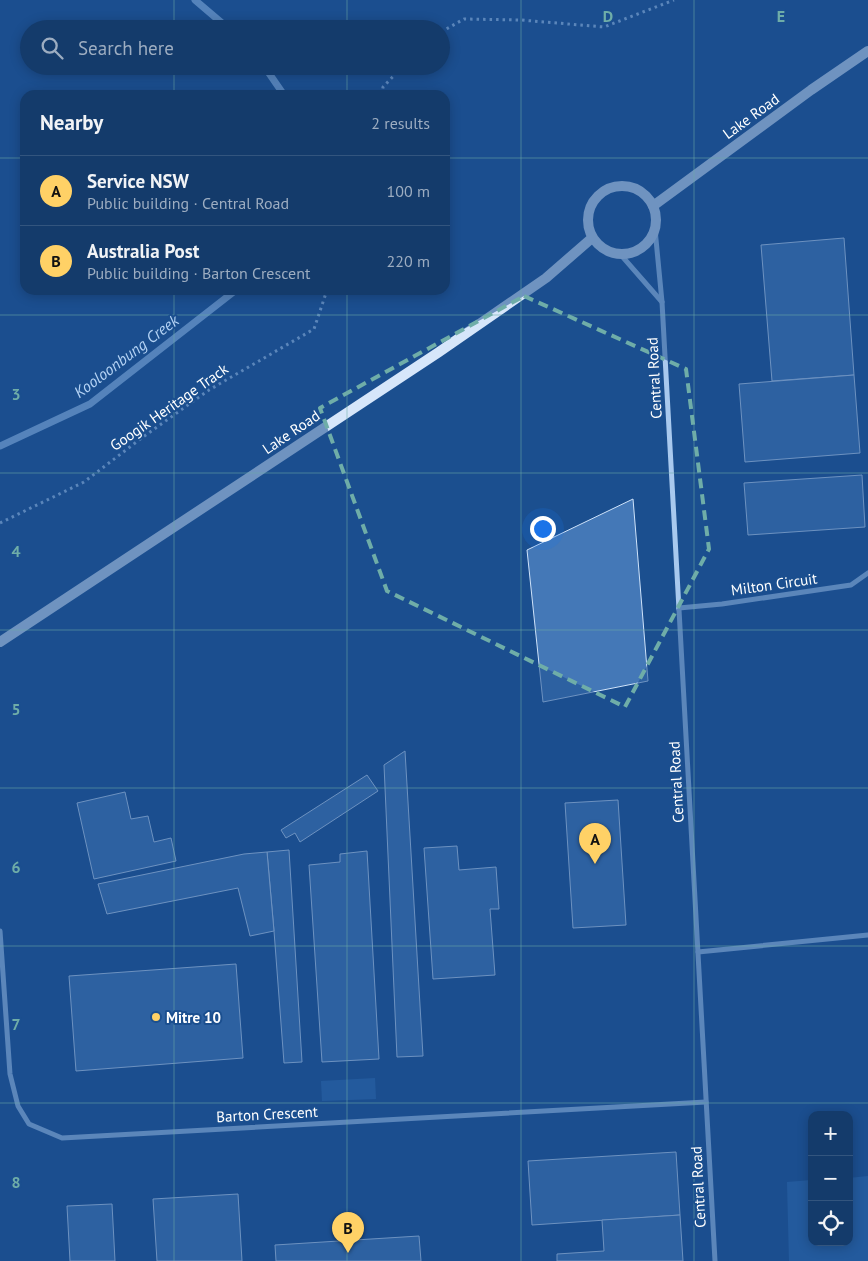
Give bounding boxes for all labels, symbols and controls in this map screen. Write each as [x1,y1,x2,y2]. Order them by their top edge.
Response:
text: D [603,6,613,26]
text: E [777,6,785,26]
search box [20,20,450,75]
icon: search [38,34,66,62]
text: Search here [78,36,174,60]
street label: Lake Road [719,89,783,143]
text: Nearby [40,109,103,136]
text: 2 results [371,113,430,133]
text: Service NSW [87,169,189,193]
text: A [51,181,61,201]
text: 100 m [387,181,430,201]
text: Public building · Central Road [87,193,289,213]
text: Australia Post [87,239,199,263]
text: B [51,251,61,271]
text: 220 m [387,251,430,271]
text: Public building · Barton Crescent [87,263,310,283]
water label: Kooloonbung Creek [70,310,183,402]
street label: Central Road [642,337,666,419]
street label: Googik Heritage Track [106,359,232,455]
text: 3 [11,384,21,404]
street label: Lake Road [259,406,323,458]
your location [530,516,556,542]
text: 4 [11,541,21,561]
street label: Milton Circuit [730,569,818,599]
text: 5 [11,699,21,719]
street label: Central Road [664,741,688,823]
pin: A [579,823,611,864]
text: 6 [11,857,21,877]
place label: Mitre 10 [166,1008,221,1027]
marker: Mitre 10 [150,1011,162,1023]
text: 7 [11,1014,21,1034]
street label: Barton Crescent [216,1102,318,1126]
map controls [808,1111,853,1246]
button: + [808,1111,853,1156]
street label: Central Road [686,1146,710,1228]
button: − [808,1156,853,1201]
text: 8 [11,1172,21,1192]
button: locate [808,1201,853,1246]
pin: B [332,1212,364,1253]

